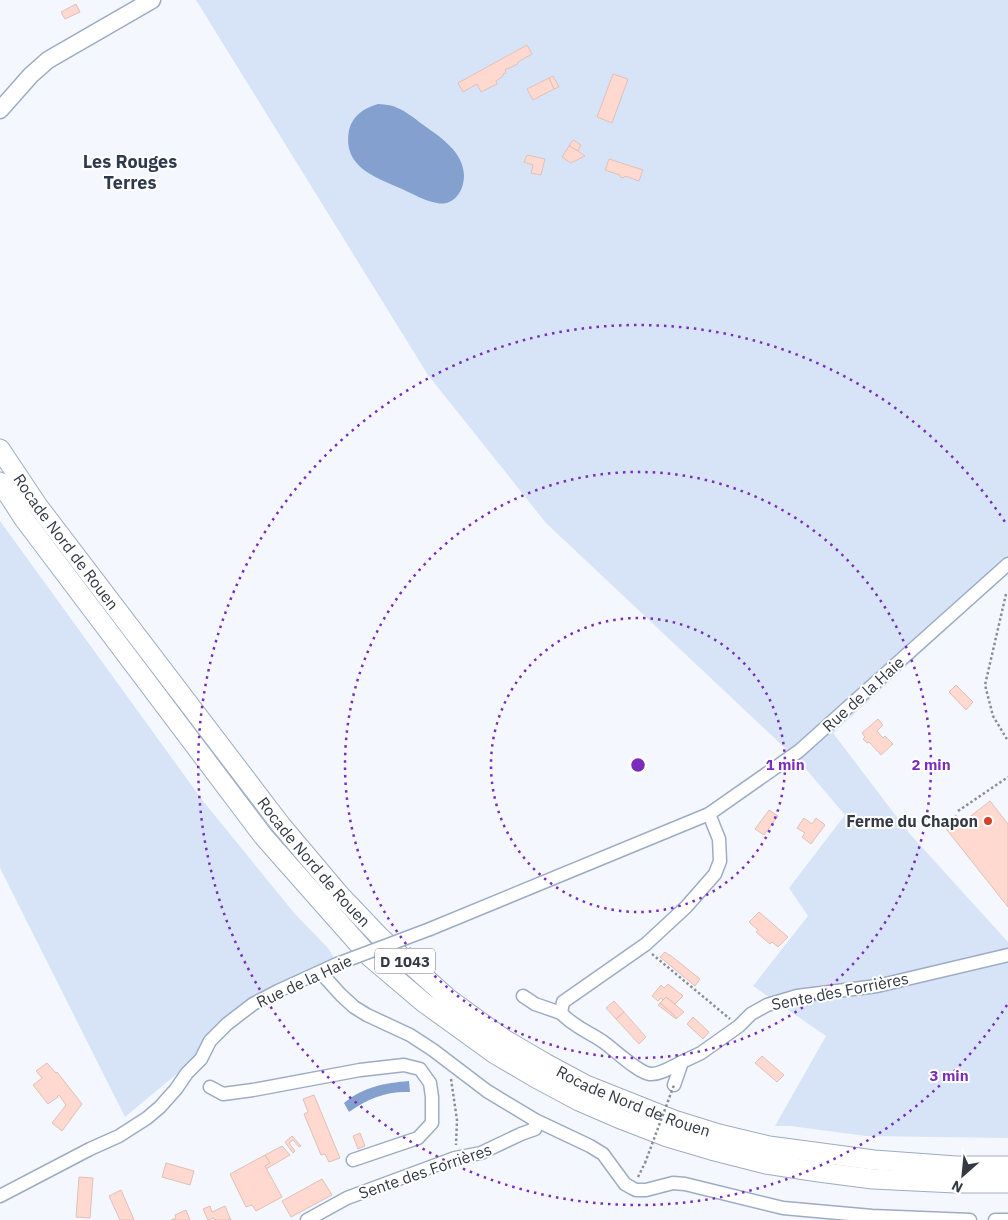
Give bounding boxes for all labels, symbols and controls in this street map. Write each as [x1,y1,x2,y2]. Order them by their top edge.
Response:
district label: Les Rouges Terres [83,150,177,194]
street label: Rocade Nord de Rouen [9,470,123,614]
street label: Rue de la Haie [818,652,908,736]
text: 1 min [765,755,805,774]
text: 2 min [911,755,951,774]
centre of rings [629,756,647,774]
street label: Rocade Nord de Rouen [253,793,375,931]
place label: Ferme du Chapon [846,811,978,831]
marker: Ferme du Chapon [982,815,994,827]
road number: D 1043 [375,948,435,974]
street label: Rue de la Haie [253,950,355,1012]
street label: Sente des Forrières [770,968,910,1014]
street label: Rocade Nord de Rouen [553,1061,713,1141]
text: 3 min [929,1066,969,1085]
street label: Sente des Forrières [356,1139,494,1203]
north arrow [938,1150,988,1200]
text: N [948,1176,966,1197]

